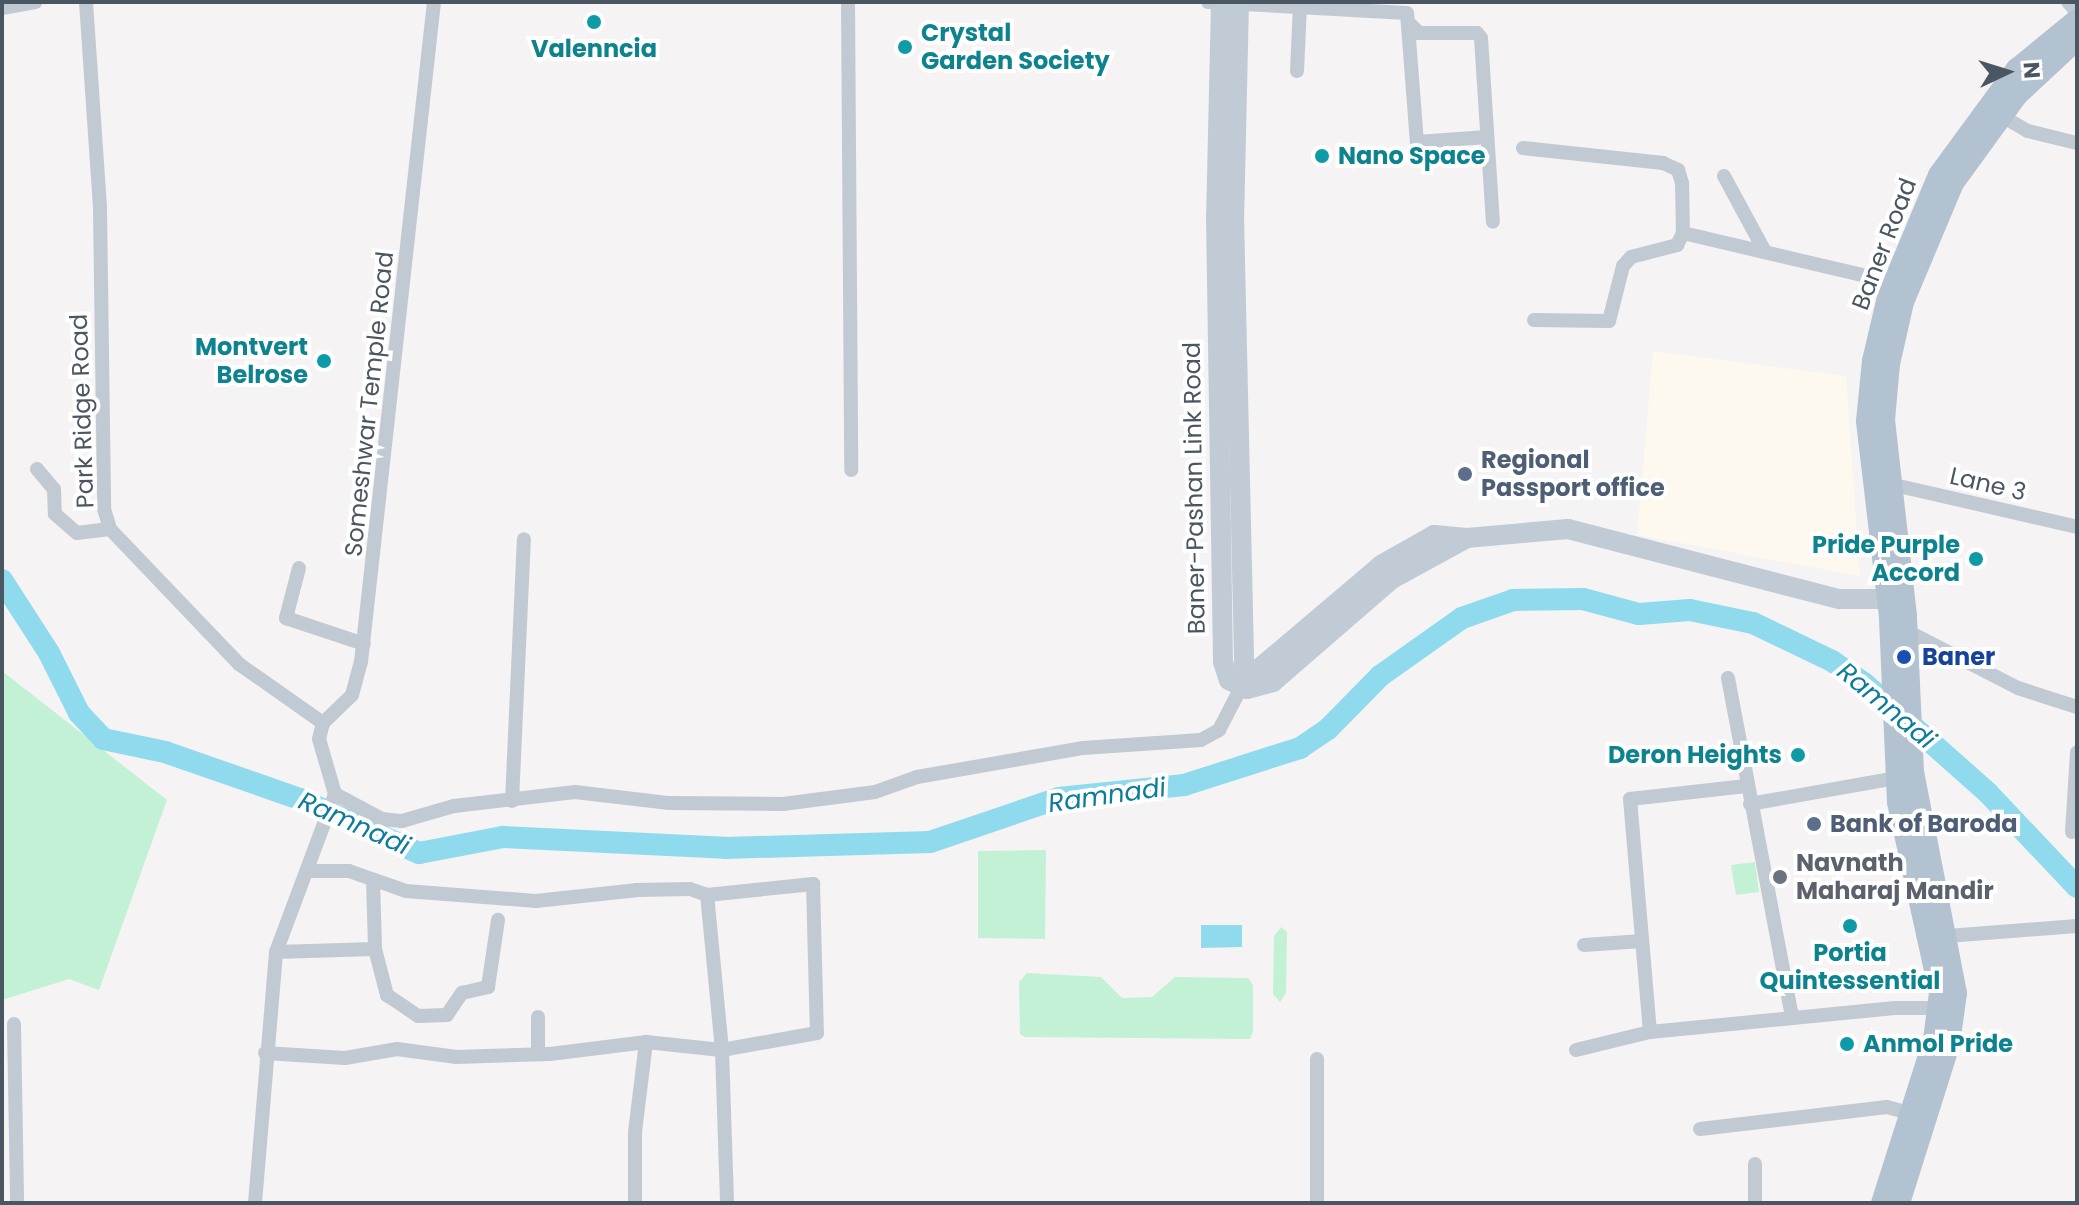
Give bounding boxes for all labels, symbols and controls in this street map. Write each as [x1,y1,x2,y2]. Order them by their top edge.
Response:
marker: Valenncia [585,13,603,31]
place label: Crystal Garden Society [921,19,1110,75]
north arrow [1967,32,2047,112]
place label: Valenncia [531,35,657,63]
marker: Crystal Garden Society [896,38,914,56]
text: N [2015,61,2047,80]
place label: Nano Space [1338,142,1486,170]
marker: Nano Space [1313,147,1331,165]
street label: Baner Road [1846,174,1922,314]
street label: Someshwar Temple Road [339,250,399,558]
street label: Park Ridge Road [64,313,100,509]
place label: Montvert Belrose [195,333,308,389]
street label: Baner-Pashan Link Road [1177,342,1211,634]
marker: Montvert Belrose [315,352,333,370]
place label: Regional Passport office [1481,446,1665,502]
street label: Lane 3 [1947,461,2029,507]
marker: Regional Passport office [1456,465,1474,483]
place label: Pride Purple Accord [1812,531,1960,587]
marker: Pride Purple Accord [1967,550,1985,568]
place label: Baner [1922,643,1995,671]
marker: Baner [1893,646,1915,668]
water label: Ramnadi [1831,656,1941,756]
place label: Deron Heights [1608,741,1782,769]
marker: Deron Heights [1789,746,1807,764]
water label: Ramnadi [1046,772,1168,820]
water label: Ramnadi [294,786,414,862]
place label: Bank of Baroda [1830,810,2017,838]
marker: Bank of Baroda [1805,815,1823,833]
place label: Navnath Maharaj Mandir [1796,849,1994,905]
marker: Navnath Maharaj Mandir [1771,868,1789,886]
marker: Portia Quintessential [1841,917,1859,935]
place label: Portia Quintessential [1760,939,1940,995]
place label: Anmol Pride [1863,1030,2013,1058]
marker: Anmol Pride [1838,1035,1856,1053]

